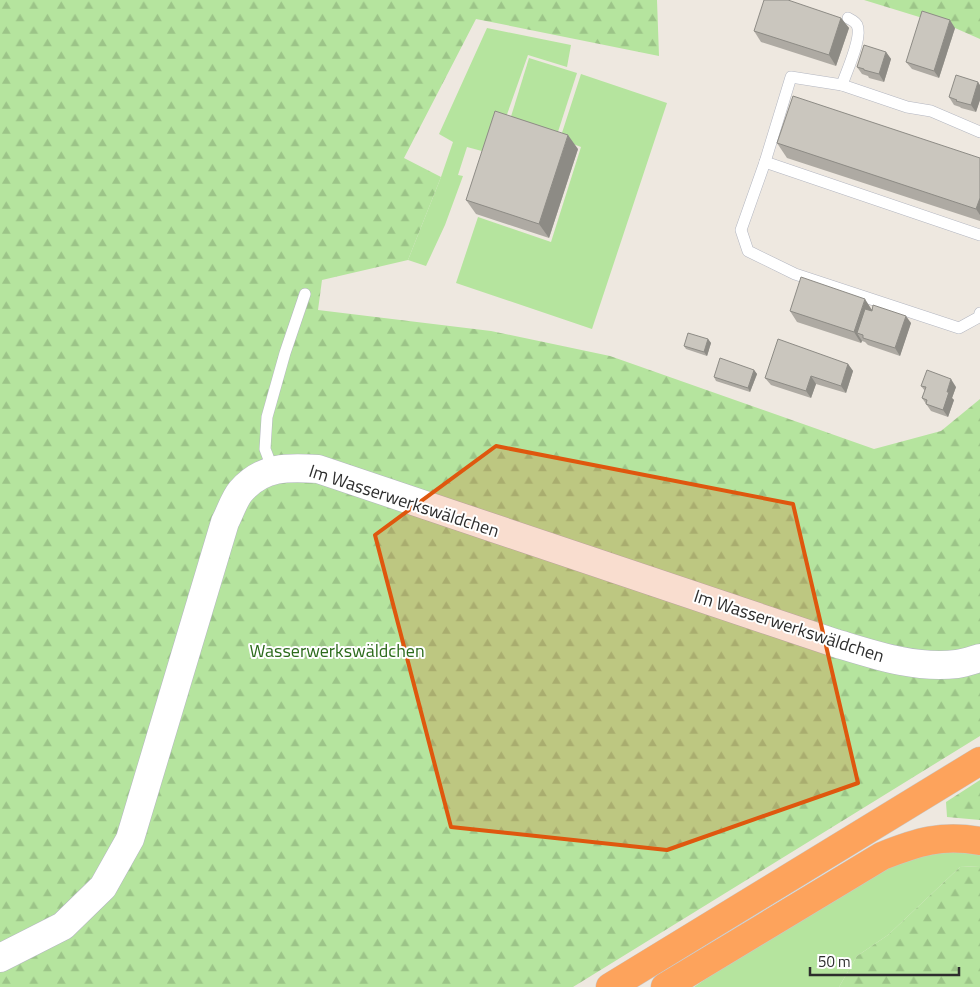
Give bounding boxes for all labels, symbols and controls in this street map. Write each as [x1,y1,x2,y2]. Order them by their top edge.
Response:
street label: Im Wasserwerkswäldchen [306,457,503,544]
street label: Im Wasserwerkswäldchen [691,582,888,669]
park label: Wasserwerkswäldchen [249,637,425,664]
scale bar [810,944,959,976]
text: 50 m [818,950,851,973]

